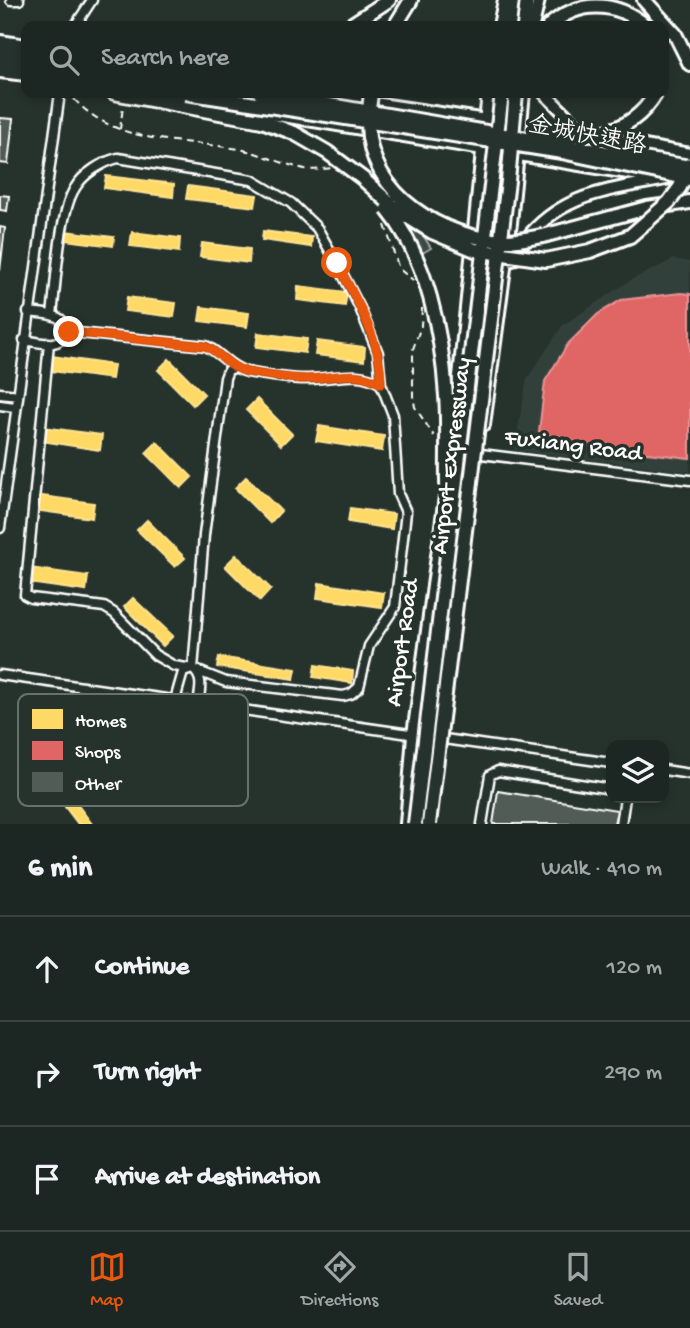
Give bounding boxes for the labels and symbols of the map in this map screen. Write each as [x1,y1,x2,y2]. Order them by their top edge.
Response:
street label: 金城快速路 [525,109,649,163]
route start [321,247,352,278]
route end [53,316,84,347]
street label: Airport Expressway [427,356,479,556]
street label: Fuxiang Road [502,424,645,470]
street label: Airport Road [381,575,428,709]
legend [18,694,248,806]
text: Homes [75,711,127,734]
text: Shops [75,742,121,765]
text: Other [75,774,123,797]

